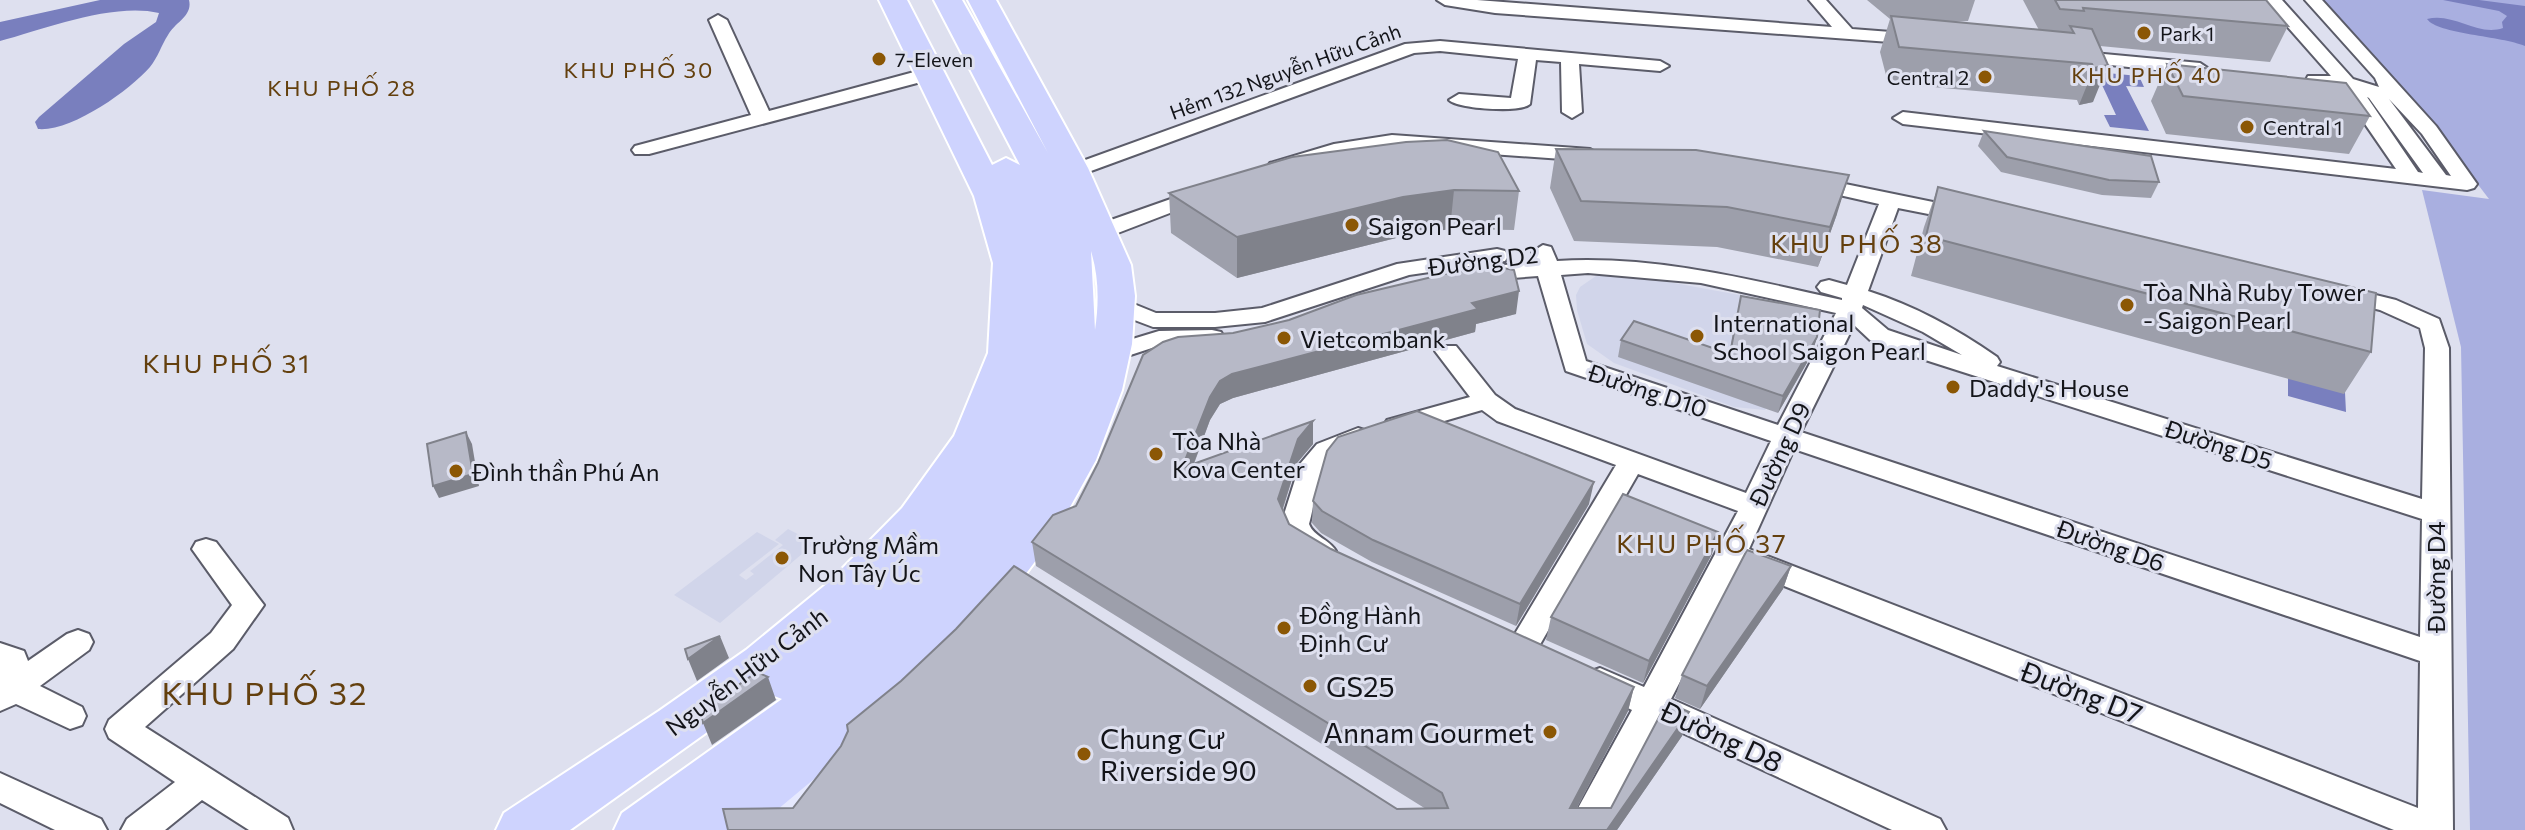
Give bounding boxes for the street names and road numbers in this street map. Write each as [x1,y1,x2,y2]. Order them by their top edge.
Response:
street label: Hẻm 132 Nguyễn Hữu Cảnh [1166,18,1404,124]
street label: Đường D2 [1425,239,1540,281]
street label: Đường D10 [1584,357,1711,423]
street label: Đường D9 [1742,397,1816,512]
street label: Đường D5 [2161,413,2276,475]
street label: Đường D6 [2053,513,2169,577]
street label: Đường D4 [2421,521,2450,634]
street label: Nguyễn Hữu Cảnh [659,601,833,741]
street label: Đường D7 [2015,653,2148,731]
street label: Đường D8 [1655,693,1788,779]

